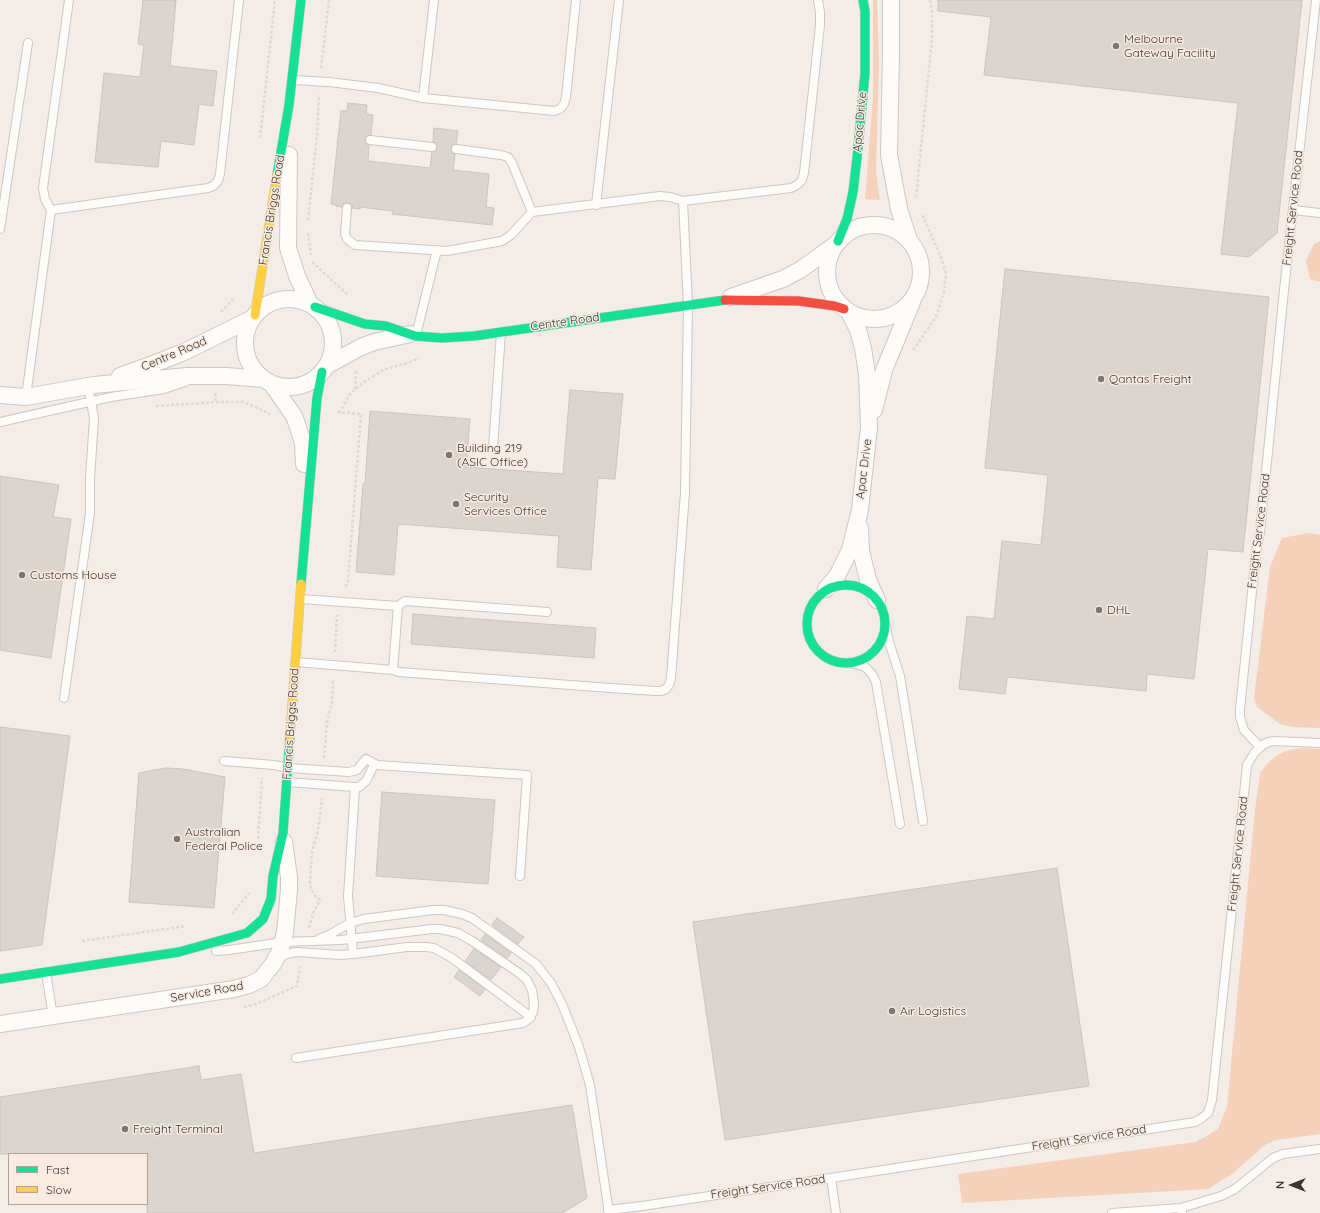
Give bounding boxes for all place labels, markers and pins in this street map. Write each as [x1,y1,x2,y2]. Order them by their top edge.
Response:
place label: Melbourne Gateway Facility [1124,32,1216,60]
marker: Melbourne Gateway Facility [1111,41,1121,51]
place label: Qantas Freight [1109,372,1192,386]
marker: Qantas Freight [1096,374,1106,384]
place label: Building 219 (ASIC Office) [457,441,528,469]
marker: Building 219 (ASIC Office) [444,450,454,460]
place label: Security Services Office [464,490,547,518]
marker: Security Services Office [451,499,461,509]
place label: Customs House [30,568,117,582]
marker: Customs House [17,570,27,580]
place label: DHL [1107,603,1131,617]
marker: DHL [1094,605,1104,615]
place label: Australian Federal Police [185,825,263,853]
marker: Australian Federal Police [172,834,182,844]
place label: Air Logistics [900,1004,966,1018]
marker: Air Logistics [887,1006,897,1016]
place label: Freight Terminal [133,1122,223,1136]
marker: Freight Terminal [120,1124,130,1134]

